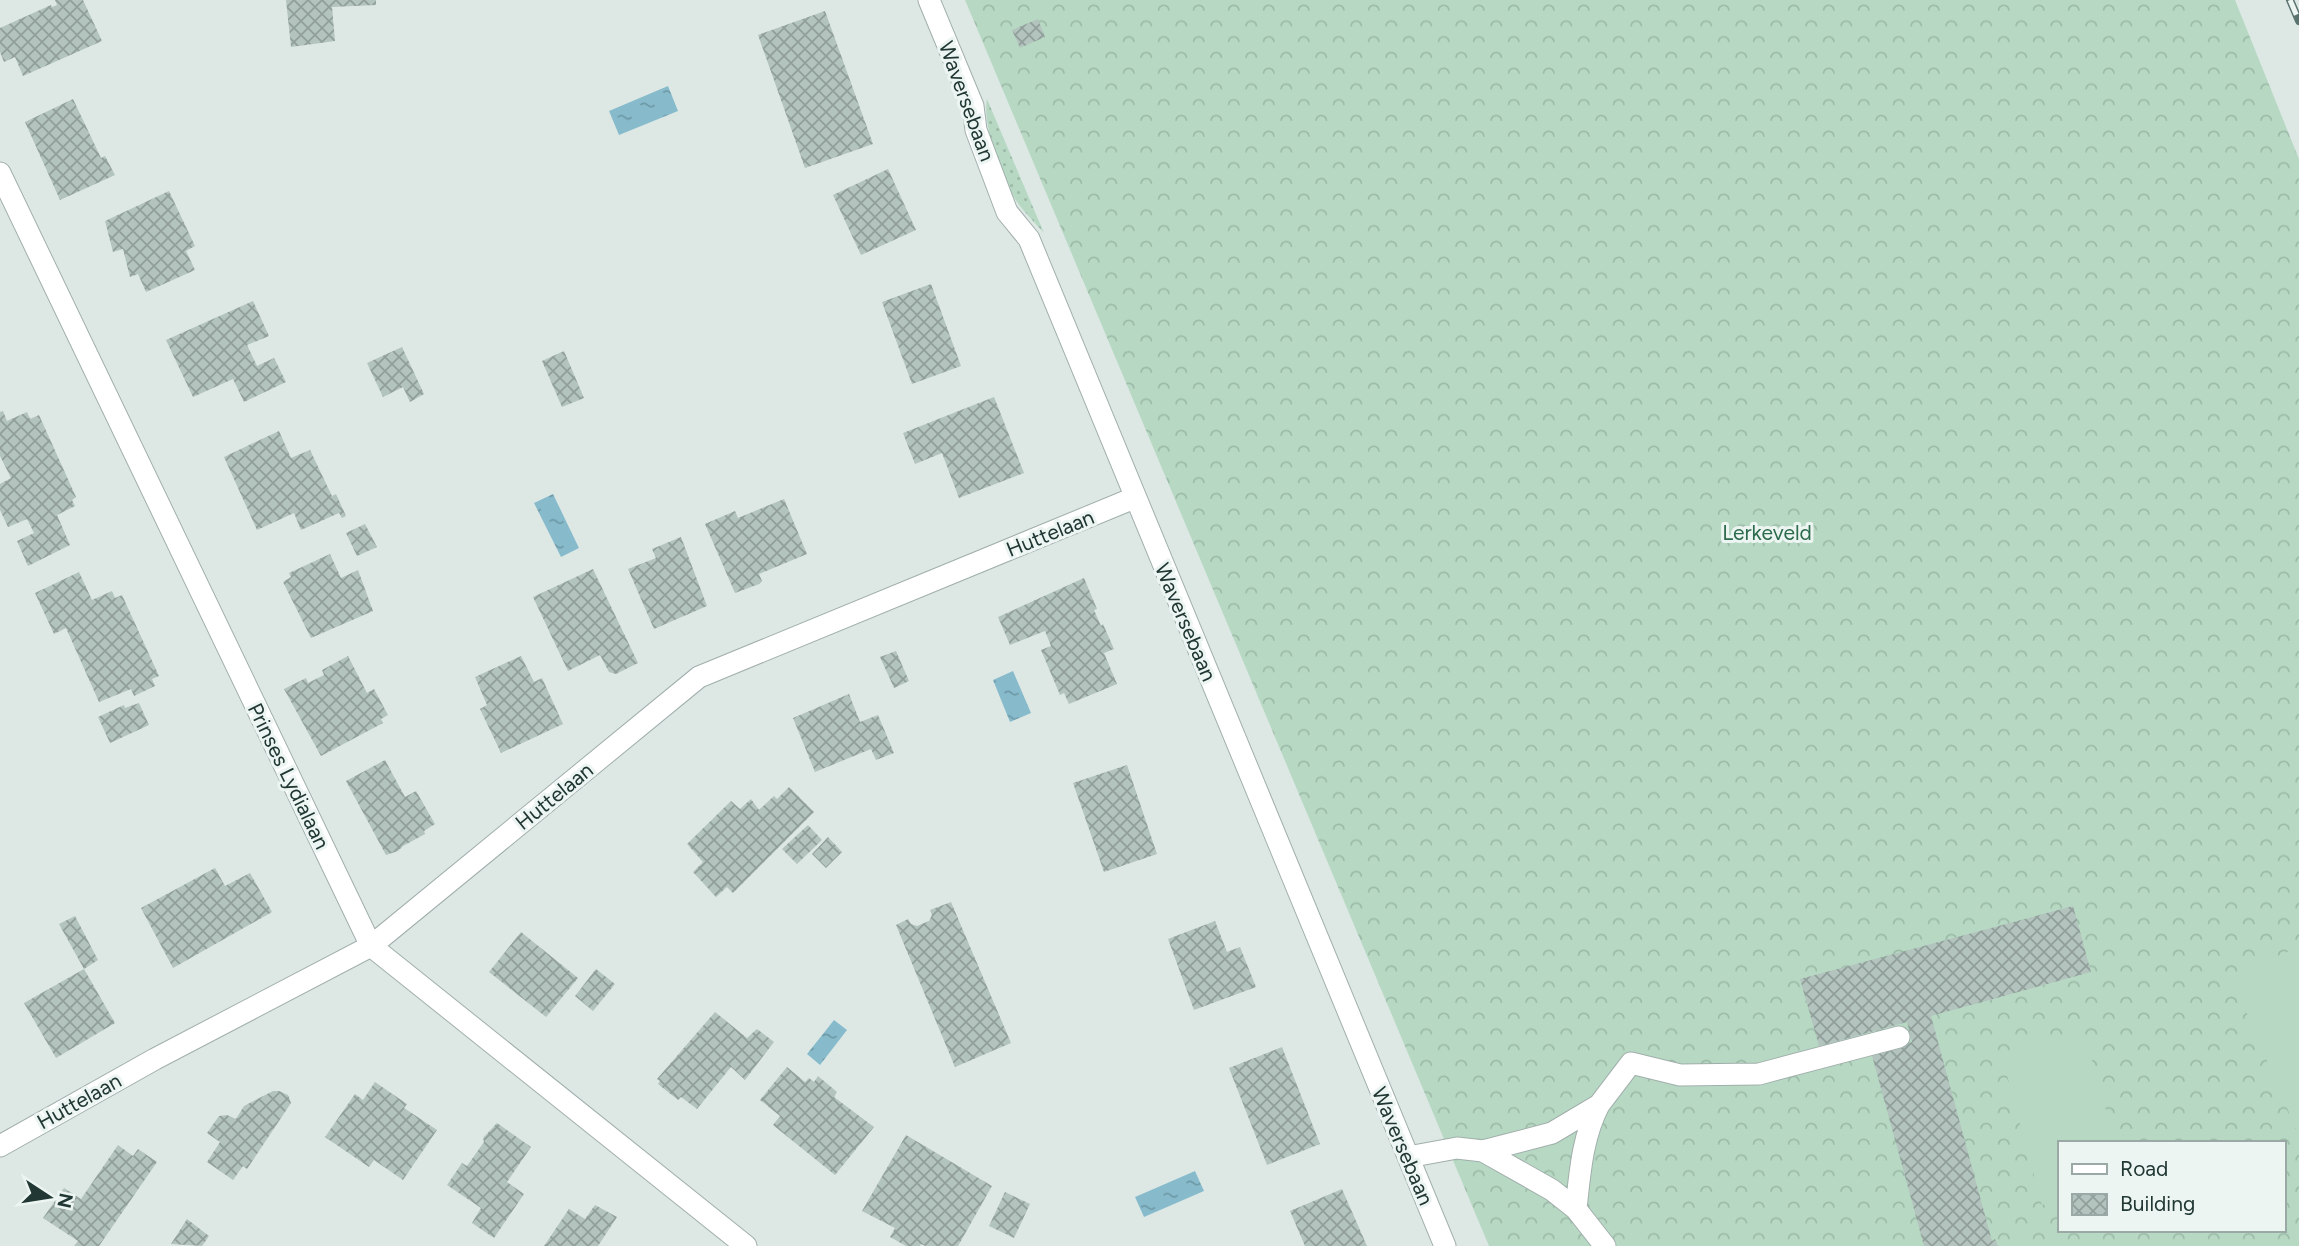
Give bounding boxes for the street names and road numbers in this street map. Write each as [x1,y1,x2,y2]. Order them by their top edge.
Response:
street label: Waversebaan [934,38,1000,164]
street label: Huttelaan [1002,504,1098,562]
street label: Waversebaan [1150,559,1222,685]
street label: Prinses Lydialaan [243,699,335,853]
street label: Huttelaan [510,757,598,835]
street label: Huttelaan [32,1068,126,1134]
street label: Waversebaan [1367,1083,1439,1209]

